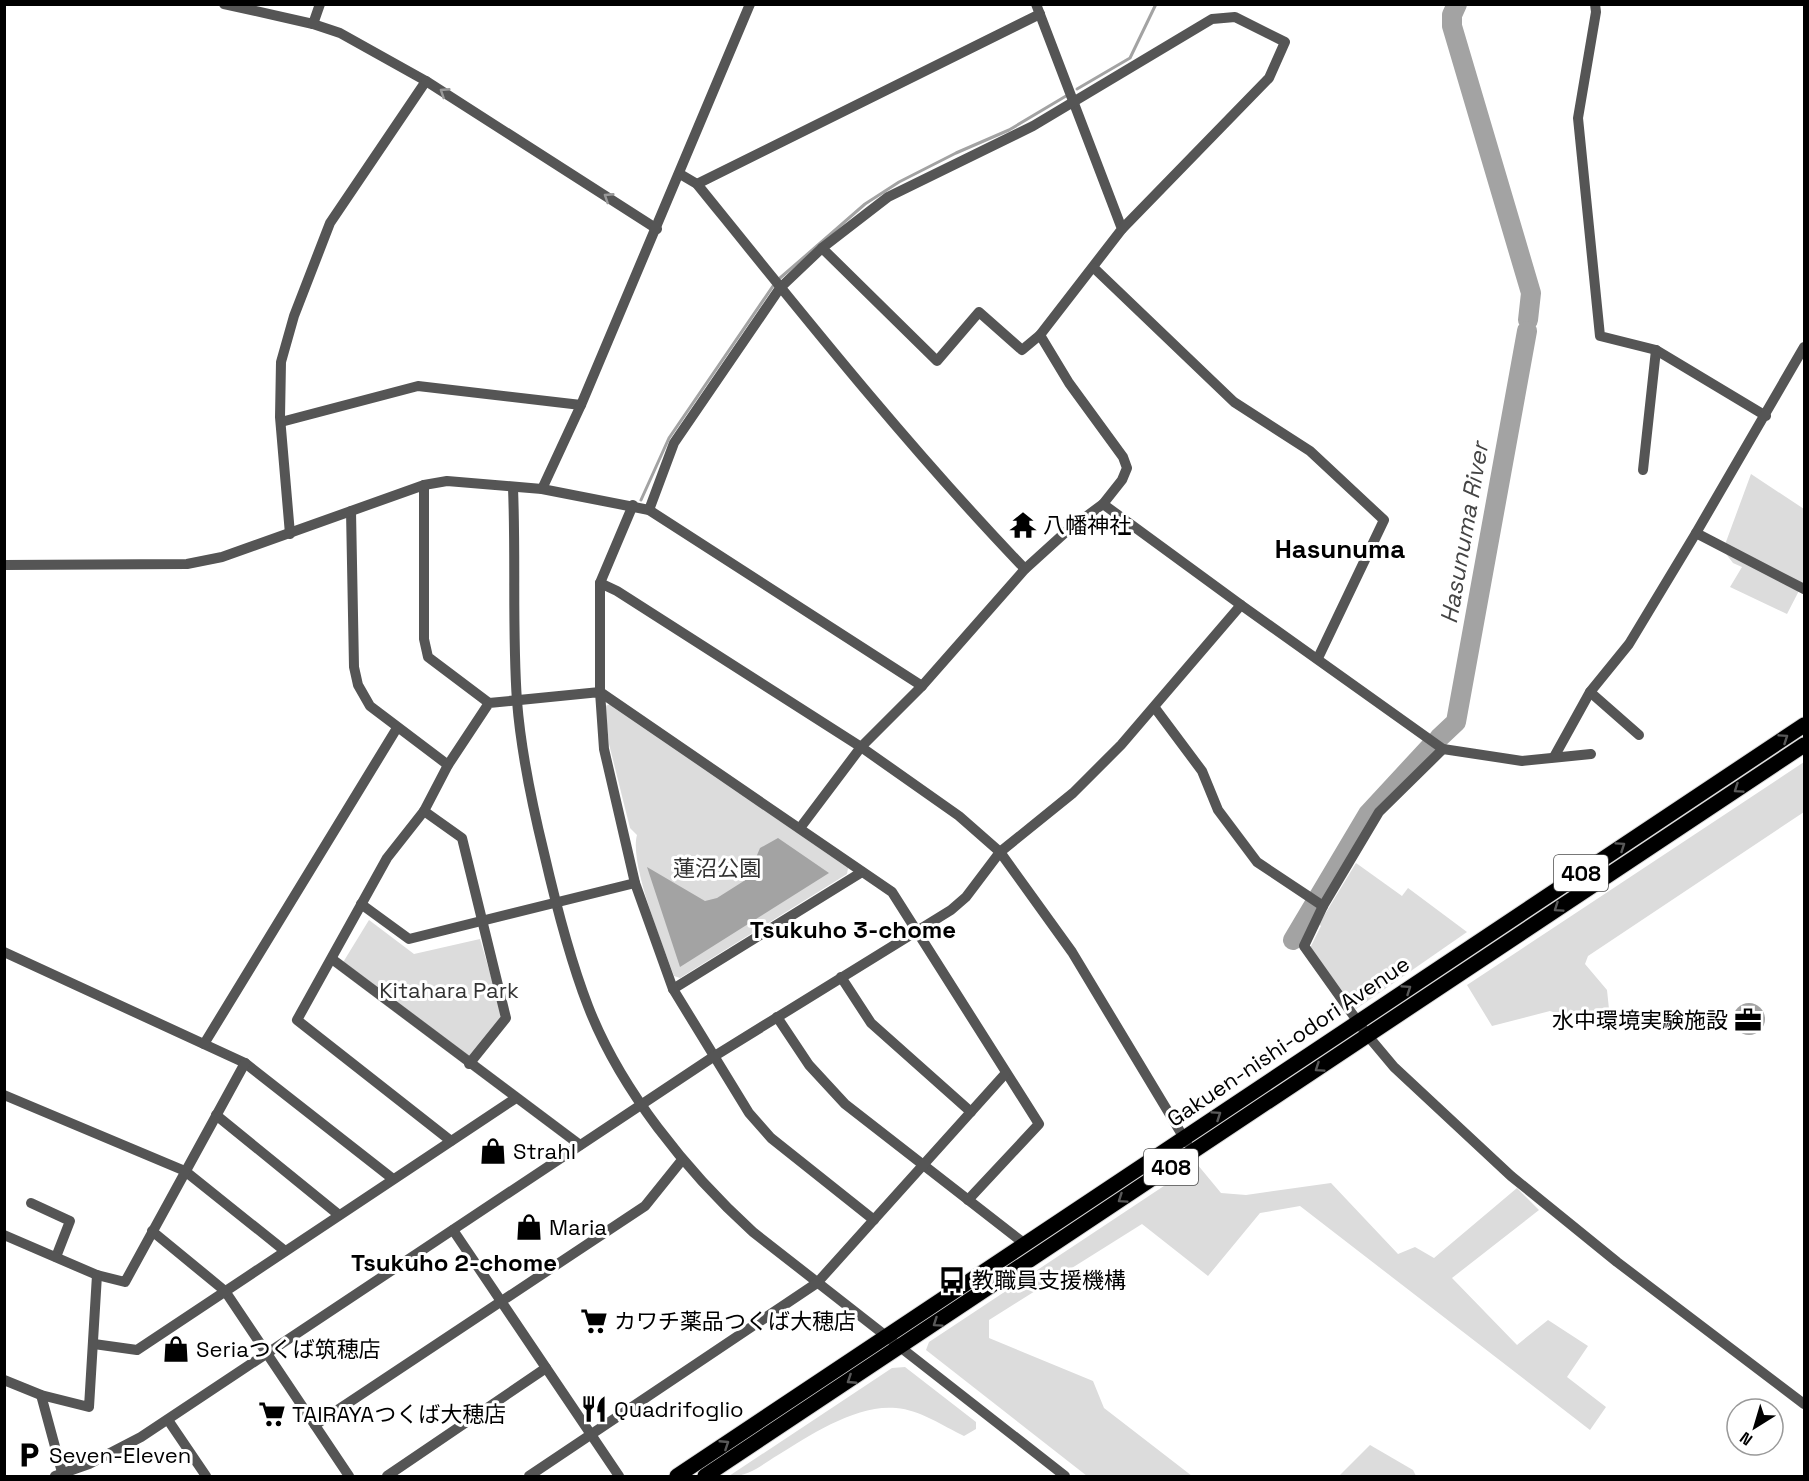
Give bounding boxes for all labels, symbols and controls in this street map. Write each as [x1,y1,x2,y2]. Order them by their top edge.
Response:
one-way arrow [439,88,450,99]
one-way arrow [604,193,615,204]
water label: Hasunuma River [1433,437,1496,626]
temple icon: 八幡神社 [1008,510,1038,540]
place label: 八幡神社 [1043,511,1131,539]
district label: Hasunuma [1275,532,1405,566]
one-way arrow [1778,734,1788,746]
one-way arrow [1734,782,1745,793]
one-way arrow [1615,843,1626,854]
park label: 蓮沼公園 [673,854,761,882]
road number: 408 [1554,855,1608,891]
one-way arrow [1554,901,1565,912]
district label: Tsukuho 3-chome [750,914,956,945]
street label: Gakuen-nishi-odori Avenue [1161,949,1415,1133]
park label: Kitahara Park [379,976,519,1004]
one-way arrow [1400,985,1411,996]
office icon: 水中環境実験施設 [1733,1005,1763,1035]
place label: 水中環境実験施設 [1552,1006,1728,1034]
one-way arrow [1315,1061,1326,1072]
one-way arrow [1210,1111,1221,1122]
shop icon: Strahl [478,1136,508,1166]
place label: Strahl [513,1137,576,1165]
road number: 408 [1144,1149,1198,1185]
one-way arrow [1118,1192,1128,1204]
shop icon: Maria [514,1212,544,1242]
place label: Maria [549,1213,607,1241]
district label: Tsukuho 2-chome [351,1247,557,1278]
bus stop icon: 教職員支援機構 [937,1265,967,1295]
place label: 教職員支援機構 [972,1266,1126,1294]
supermarket icon: カワチ薬品つくば大穂店 [579,1306,609,1336]
place label: カワチ薬品つくば大穂店 [614,1307,856,1335]
one-way arrow [933,1315,944,1326]
shop icon: Seriaつくば筑穂店 [161,1334,191,1364]
place label: Seriaつくば筑穂店 [196,1335,381,1363]
one-way arrow [847,1372,858,1383]
restaurant icon: Quadrifoglio [579,1394,609,1424]
place label: Quadrifoglio [614,1395,744,1423]
north arrow [1725,1397,1785,1457]
supermarket icon: TAIRAYAつくば大穂店 [257,1399,287,1429]
place label: TAIRAYAつくば大穂店 [292,1400,506,1428]
text: N [1736,1427,1757,1450]
parking icon: Seven-Eleven [14,1440,44,1470]
one-way arrow [719,1440,730,1451]
place label: Seven-Eleven [49,1441,191,1469]

